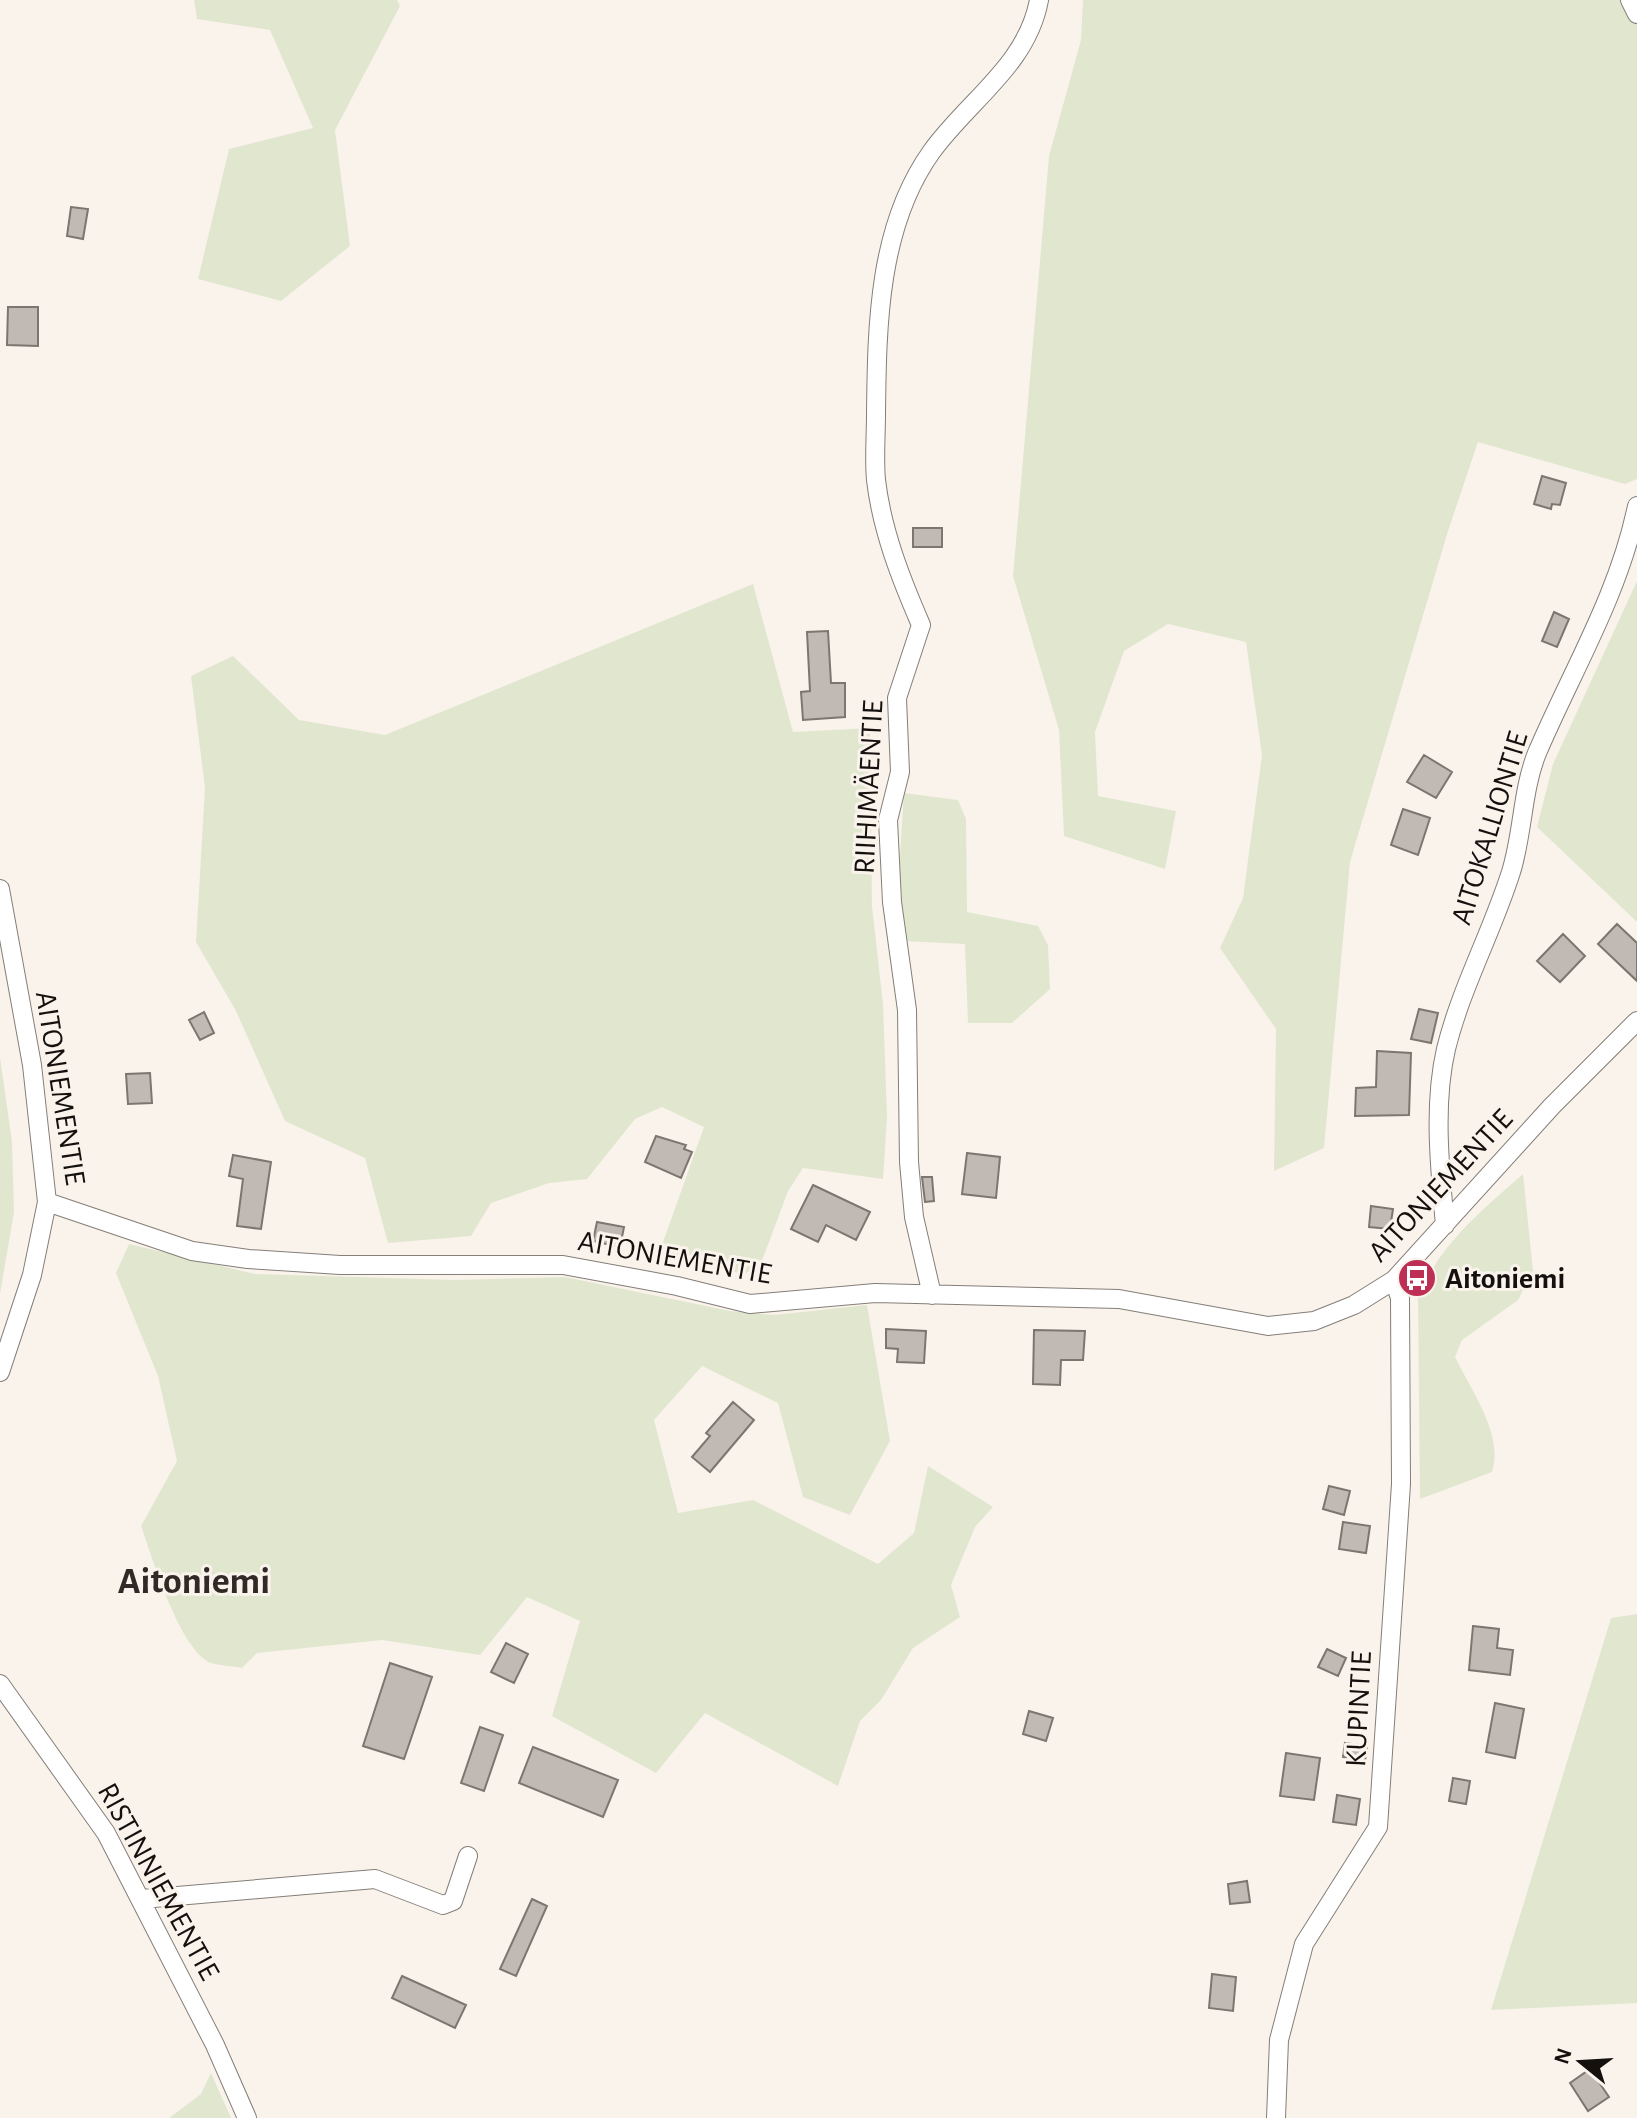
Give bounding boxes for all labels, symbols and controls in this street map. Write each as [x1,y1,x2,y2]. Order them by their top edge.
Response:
street label: RIIHIMÄENTIE [848,699,889,875]
street label: AITOKALLIONTIE [1446,728,1534,928]
street label: AITONIEMENTIE [30,989,90,1187]
street label: AITONIEMENTIE [1363,1104,1519,1268]
street label: AITONIEMENTIE [576,1226,774,1290]
bus stop icon: Aitoniemi [1396,1257,1438,1299]
place label: Aitoniemi [1445,1264,1565,1294]
district label: Aitoniemi [118,1563,270,1601]
street label: KUPINTIE [1341,1650,1377,1768]
street label: RISTINNIEMENTIE [92,1778,225,1985]
north arrow [1541,2022,1621,2102]
text: N [1550,2045,1576,2067]

